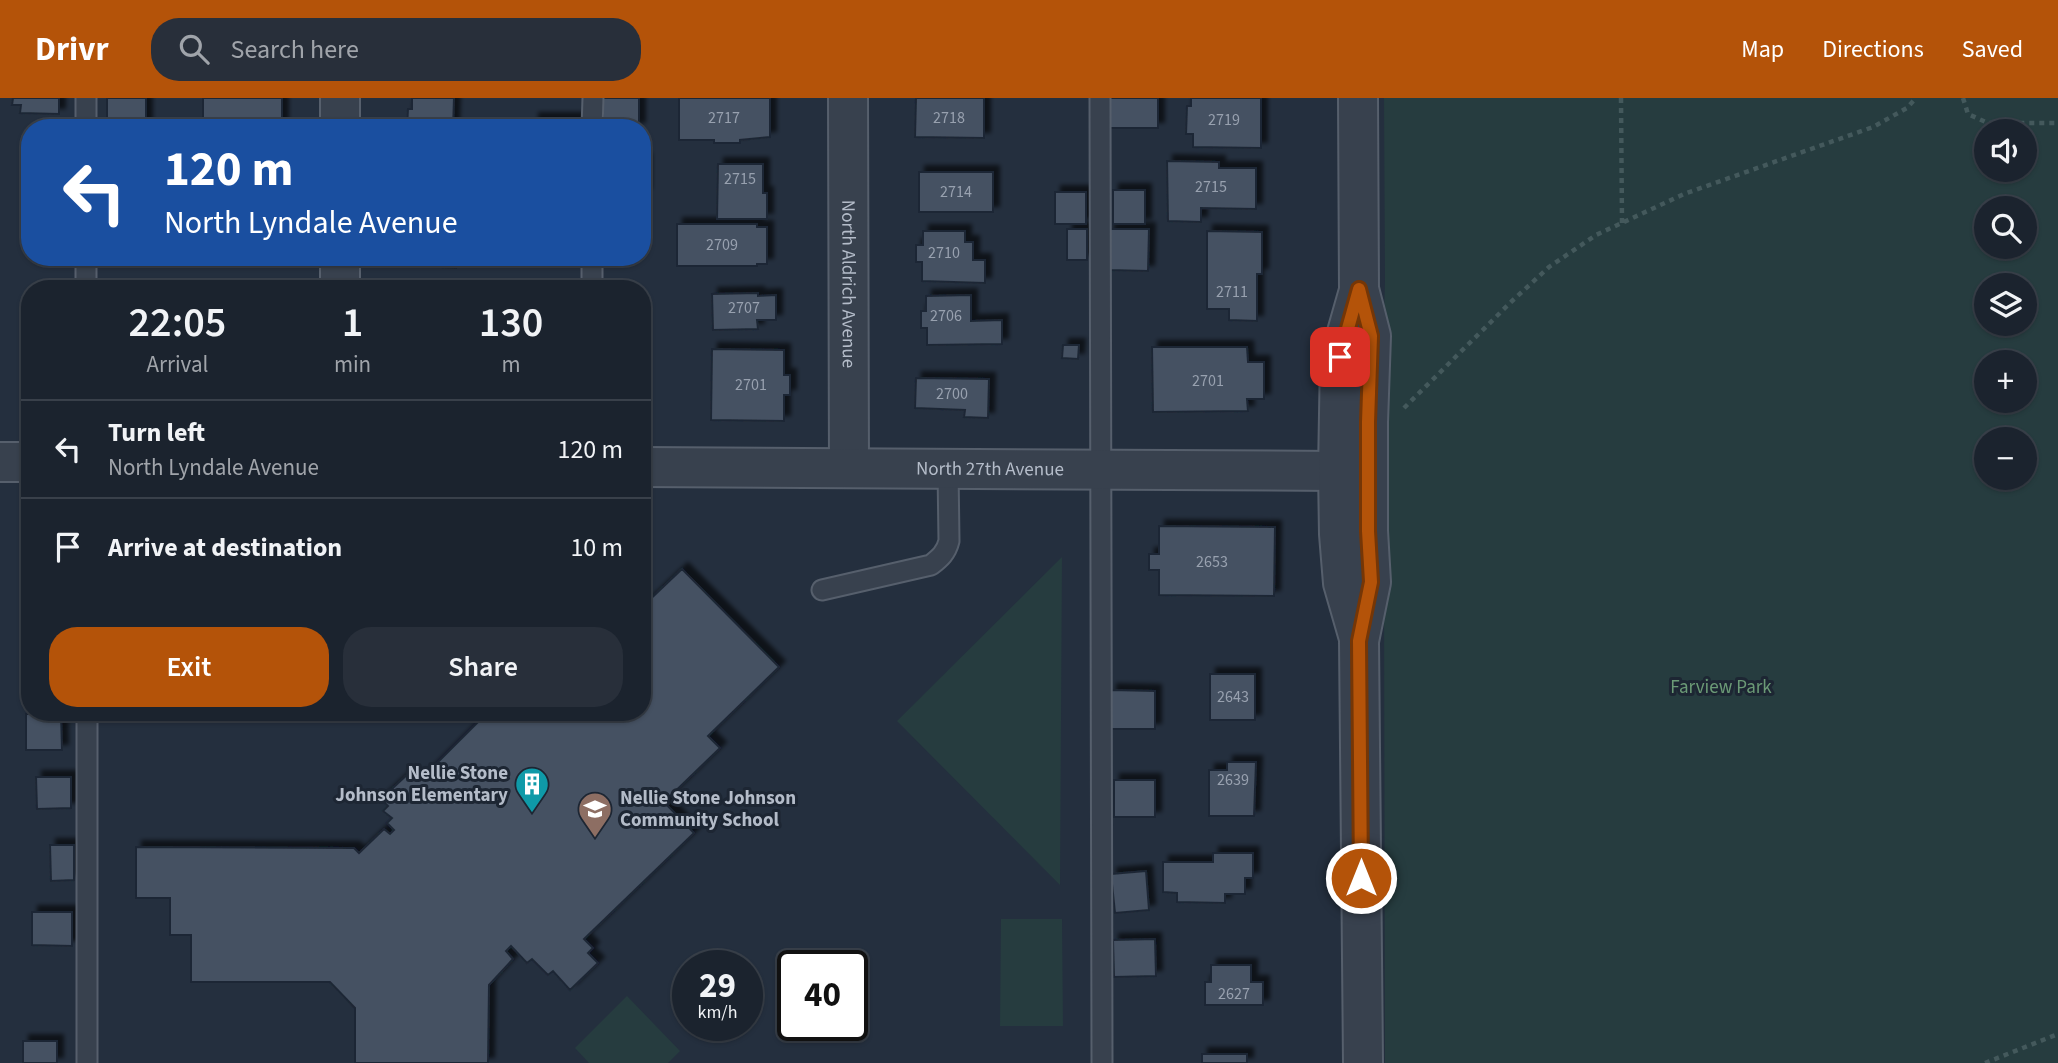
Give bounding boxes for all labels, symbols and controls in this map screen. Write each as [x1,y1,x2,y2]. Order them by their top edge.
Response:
search box [151,18,641,81]
text: Drivr [35,26,109,73]
icon: search [175,30,213,68]
text: Search here [231,31,359,68]
text: Map [1741,32,1784,67]
text: Directions [1822,32,1924,67]
text: Saved [1962,32,2023,67]
house number: 2717 [708,107,740,129]
house number: 2718 [933,107,965,129]
house number: 2719 [1208,109,1240,131]
map controls [1974,119,2037,490]
button: sound [1974,119,2037,182]
text: 120 m [164,135,293,205]
icon: left [49,147,140,238]
house number: 2715 [724,168,756,190]
house number: 2715 [1195,176,1227,198]
house number: 2714 [940,181,972,203]
button: search [1974,196,2037,259]
text: North Lyndale Avenue [164,200,458,246]
street label: North Aldrich Avenue [835,200,862,368]
house number: 2709 [706,234,738,256]
house number: 2710 [928,242,960,264]
button: layers [1974,273,2037,336]
house number: 2711 [1216,281,1248,303]
text: 22:05 [129,293,226,353]
text: 1 [342,293,363,353]
text: 130 [479,293,543,353]
house number: 2707 [728,297,760,319]
house number: 2706 [930,305,962,327]
pin [1310,327,1370,387]
icon: arrive [1321,338,1359,376]
text: Arrival [147,348,208,381]
text: min [334,348,371,381]
text: m [502,348,521,381]
button: + [1974,350,2037,413]
house number: 2701 [1192,370,1224,392]
house number: 2701 [735,374,767,396]
house number: 2700 [936,383,968,405]
text: Turn left [108,414,205,451]
button: − [1974,427,2037,490]
icon: left [49,430,87,468]
text: 120 m [557,431,623,468]
text: North Lyndale Avenue [108,451,319,484]
street label: North 27th Avenue [916,455,1064,483]
icon: arrive [49,528,87,566]
text: Arrive at destination [108,529,342,566]
text: 10 m [570,529,623,566]
house number: 2653 [1196,551,1228,573]
button: Exit [49,627,329,707]
button: Share [343,627,623,707]
park label: Farview Park [1670,674,1772,701]
house number: 2643 [1217,686,1249,708]
place label: Nellie Stone Johnson Elementary [335,760,508,809]
building icon: Nellie Stone Johnson Elementary [513,765,551,814]
house number: 2639 [1217,769,1249,791]
place label: Nellie Stone Johnson Community School [620,785,796,834]
school or university icon: Nellie Stone Johnson Community School [576,790,614,839]
position arrow [1324,841,1398,915]
speed limit sign: 40 [777,950,868,1041]
text: 29 [699,961,736,1011]
house number: 2627 [1218,983,1250,1005]
text: km/h [698,1000,737,1025]

